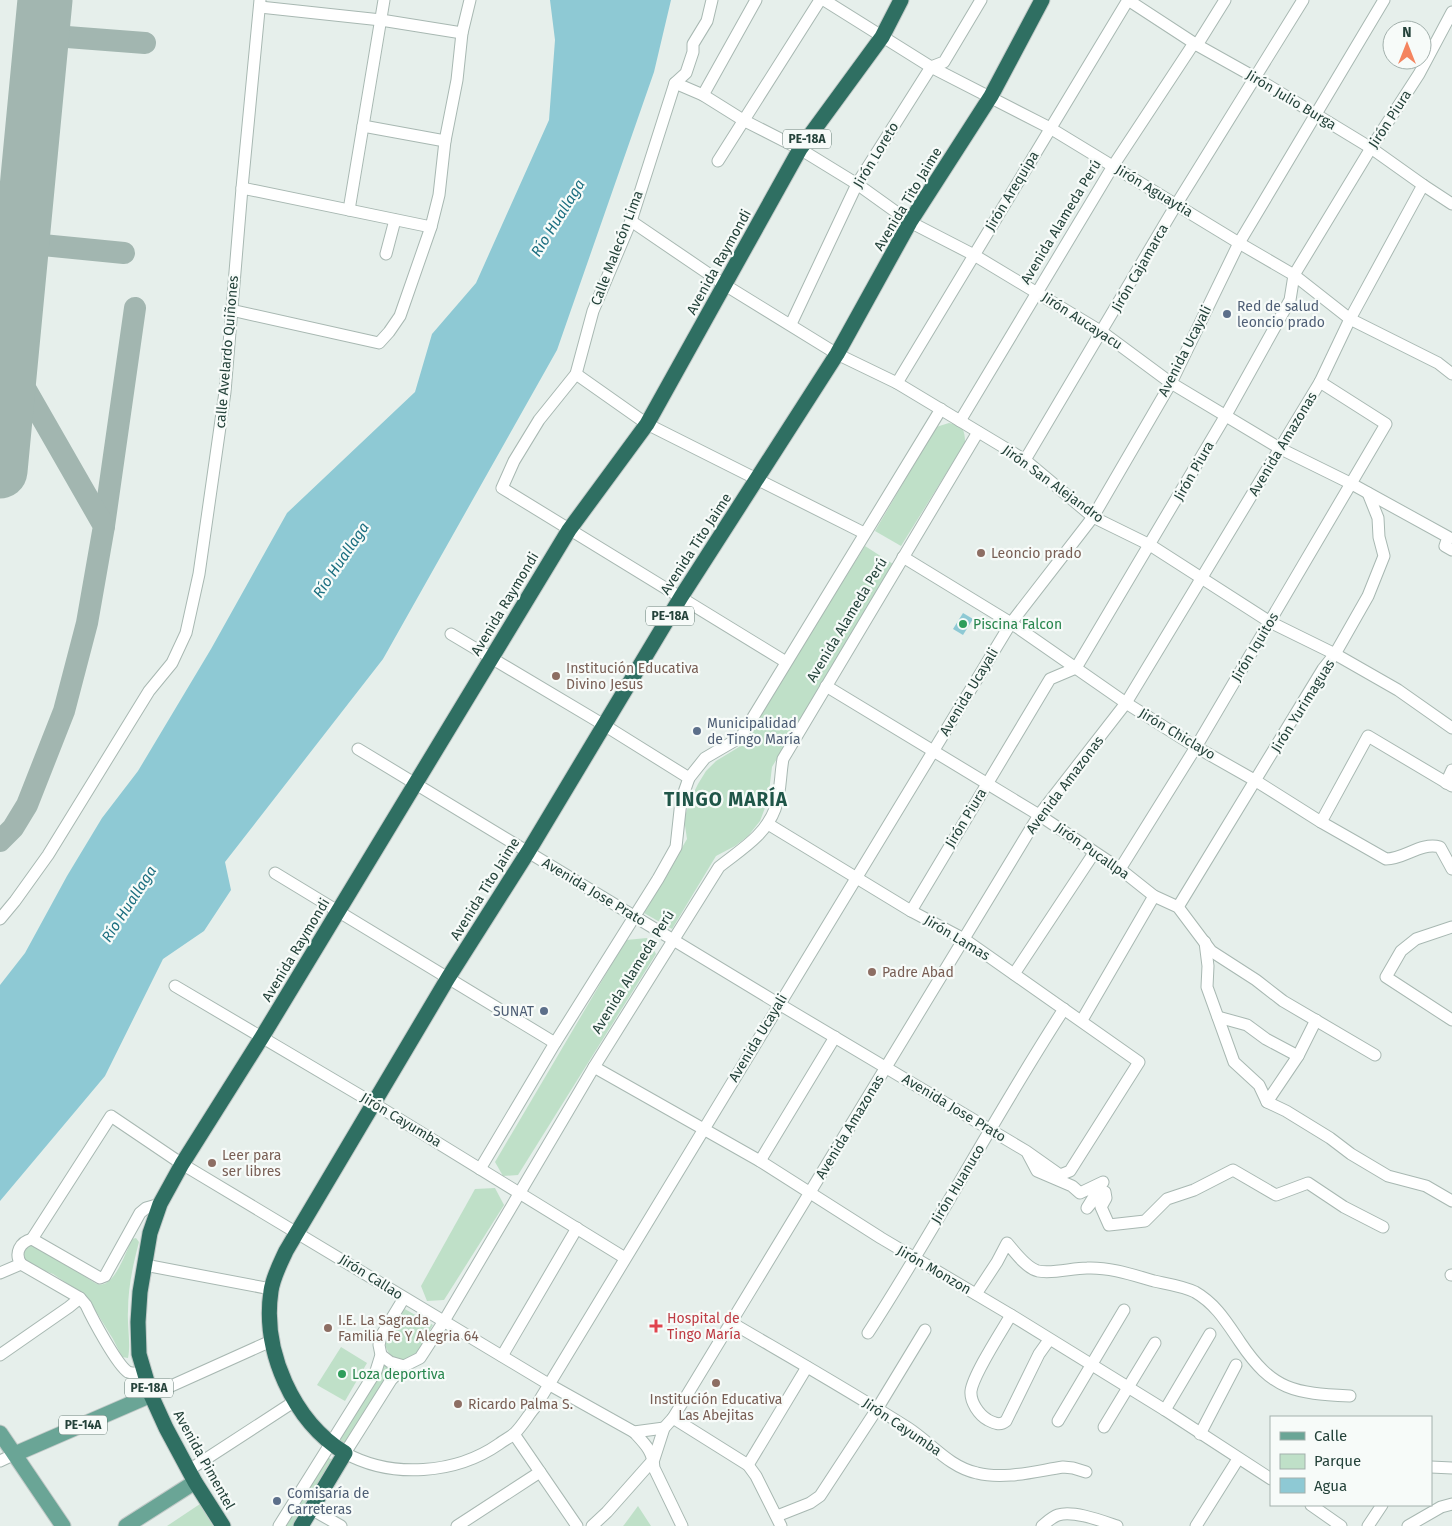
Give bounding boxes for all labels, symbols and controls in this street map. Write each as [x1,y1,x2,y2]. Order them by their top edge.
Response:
north arrow [1382,20,1432,70]
text: N [1402,24,1412,41]
street label: Jirón Julio Burga [1243,66,1339,134]
street label: Jirón Piura [1365,87,1415,151]
street label: Jirón Loreto [850,119,902,191]
road number: PE-18A [783,130,831,148]
street label: Avenida Tito Jaime [870,144,946,254]
street label: Jirón Arequipa [981,148,1043,234]
street label: Avenida Alameda Perú [1017,157,1105,287]
street label: Jirón Aguaytia [1112,161,1196,221]
water label: Río Huallaga [527,176,589,260]
street label: Calle Malecón Lima [587,188,647,308]
street label: Avenida Raymondi [683,206,755,318]
street label: Jirón Cajamarca [1108,221,1172,315]
street label: calle Avelardo Quiñones [212,274,242,429]
street label: Jirón Aucayacu [1039,289,1125,353]
place label: Red de salud leoncio prado [1237,298,1325,331]
street label: Avenida Ucayali [1155,303,1215,399]
marker: Red de salud leoncio prado [1221,308,1233,320]
street label: Avenida Amazonas [1245,388,1321,499]
street label: Jirón Piura [1170,438,1218,504]
street label: Jirón San Alejandro [999,441,1107,527]
street label: Avenida Tito Jaime [657,490,735,598]
water label: Río Huallaga [309,519,373,601]
place label: Leoncio prado [991,545,1082,562]
marker: Leoncio prado [975,547,987,559]
street label: Avenida Raymondi [467,549,543,659]
street label: Avenida Alameda Perú [803,555,891,685]
road number: PE-18A [646,606,694,626]
street label: Jirón Iquitos [1228,609,1282,685]
place label: Piscina Falcon [973,616,1062,633]
marker: Piscina Falcon [957,618,969,630]
street label: Avenida Ucayali [936,645,1002,739]
street label: Jirón Yurimaguas [1268,656,1339,756]
place label: Institución Educativa Divino Jesus [566,660,699,693]
marker: Institución Educativa Divino Jesus [550,670,562,682]
street label: Jirón Chiclayo [1136,704,1218,764]
place label: Municipalidad de Tingo María [707,715,801,748]
marker: Municipalidad de Tingo María [691,725,703,737]
street label: Avenida Amazonas [1023,732,1108,837]
street label: Jirón Piura [942,785,990,851]
district label: TINGO MARÍA [664,786,788,811]
street label: Jirón Pucallpa [1051,819,1133,883]
street label: Avenida Tito Jaime [447,835,523,943]
street label: Avenida Jose Prato [539,854,649,930]
water label: Río Huallaga [98,862,160,946]
street label: Avenida Raymondi [258,895,334,1005]
street label: Avenida Alameda Perú [588,907,678,1037]
street label: Jirón Lamas [921,912,993,965]
place label: Padre Abad [882,964,954,981]
marker: Padre Abad [866,966,878,978]
street label: Avenida Ucayali [725,991,791,1085]
place label: SUNAT [493,1003,535,1020]
marker: SUNAT [538,1005,550,1017]
street label: Avenida Jose Prato [899,1070,1009,1146]
street label: Avenida Amazonas [812,1071,888,1182]
street label: Jirón Cayumba [358,1089,444,1151]
street label: Jirón Huanuco [928,1141,988,1227]
place label: Leer para ser libres [222,1147,281,1180]
marker: Leer para ser libres [206,1157,218,1169]
street label: Jirón Monzon [894,1242,974,1298]
street label: Jirón Callao [336,1251,406,1303]
place label: Hospital de Tingo María [667,1310,741,1343]
place label: I.E. La Sagrada Familia Fe Y Alegria 64 [338,1312,479,1345]
marker: Hospital de Tingo María [649,1319,663,1333]
marker: I.E. La Sagrada Familia Fe Y Alegria 64 [322,1322,334,1334]
place label: Loza deportiva [352,1366,445,1383]
marker: Loza deportiva [336,1368,348,1380]
marker: Institución Educativa Las Abejitas [710,1377,722,1389]
road number: PE-18A [125,1379,173,1398]
place label: Institución Educativa Las Abejitas [650,1391,783,1424]
street label: Jirón Cayumba [859,1394,945,1460]
place label: Ricardo Palma S. [468,1396,573,1413]
marker: Ricardo Palma S. [452,1398,464,1410]
street label: Avenida Pimentel [170,1407,238,1513]
road number: PE-14A [59,1416,107,1434]
legend [1270,1416,1432,1506]
text: Calle [1314,1427,1347,1445]
text: Parque [1314,1452,1361,1470]
text: Agua [1314,1477,1347,1495]
place label: Comisaría de Carreteras [287,1485,369,1518]
marker: Comisaría de Carreteras [271,1495,283,1507]

